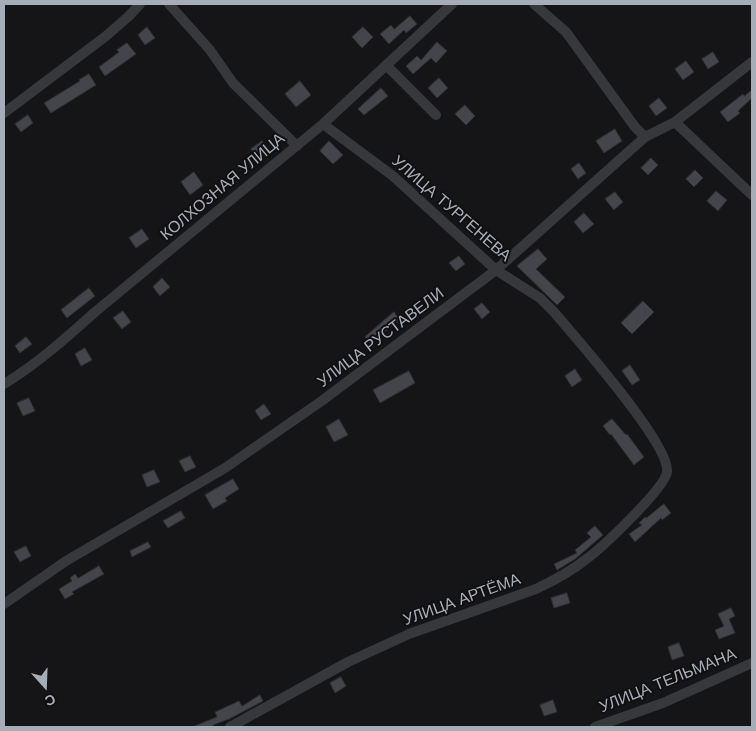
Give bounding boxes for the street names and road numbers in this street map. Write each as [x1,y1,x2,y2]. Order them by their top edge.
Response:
street label: КОЛХОЗНАЯ УЛИЦА [157,129,289,245]
street label: УЛИЦА ТУРГЕНЕВА [388,152,514,266]
street label: УЛИЦА РУСТАВЕЛИ [314,284,448,392]
street label: УЛИЦА АРТЁМА [401,570,523,630]
street label: УЛИЦА ТЕЛЬМАНА [597,645,739,717]

